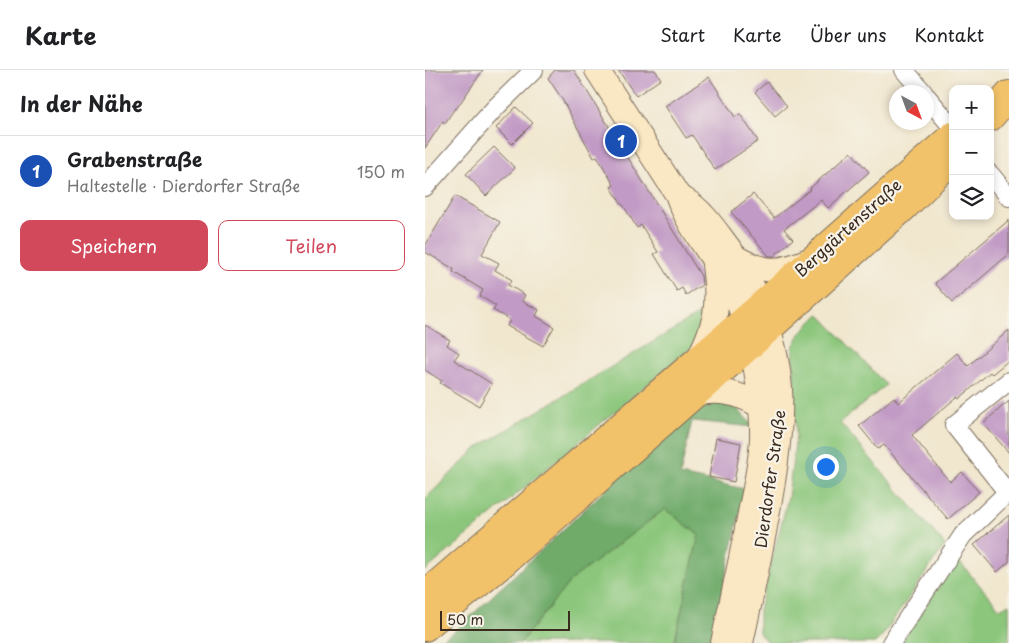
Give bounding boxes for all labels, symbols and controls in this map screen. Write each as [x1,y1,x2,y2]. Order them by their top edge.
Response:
text: Karte [25,17,97,53]
text: Start [660,21,705,48]
text: Karte [733,21,782,48]
text: Über uns [810,21,886,48]
text: Kontakt [914,21,984,48]
north arrow [889,85,934,130]
map controls [949,85,994,220]
button: + [949,85,994,130]
text: In der Nähe [20,87,142,119]
pin: 1 [605,122,637,160]
button: − [949,130,994,175]
text: Grabenstraße [67,145,202,173]
text: 1 [32,159,40,183]
text: 150 m [357,159,405,183]
text: Haltestelle · Dierdorfer Straße [67,173,300,197]
street label: Berggärtenstraße [789,173,906,282]
button: layers [949,175,994,220]
button: Speichern [20,220,208,271]
button: Teilen [218,220,405,271]
street label: Dierdorfer Straße [747,408,791,550]
your location [813,454,839,480]
scale bar [440,608,570,631]
text: 50 m [447,609,483,630]

